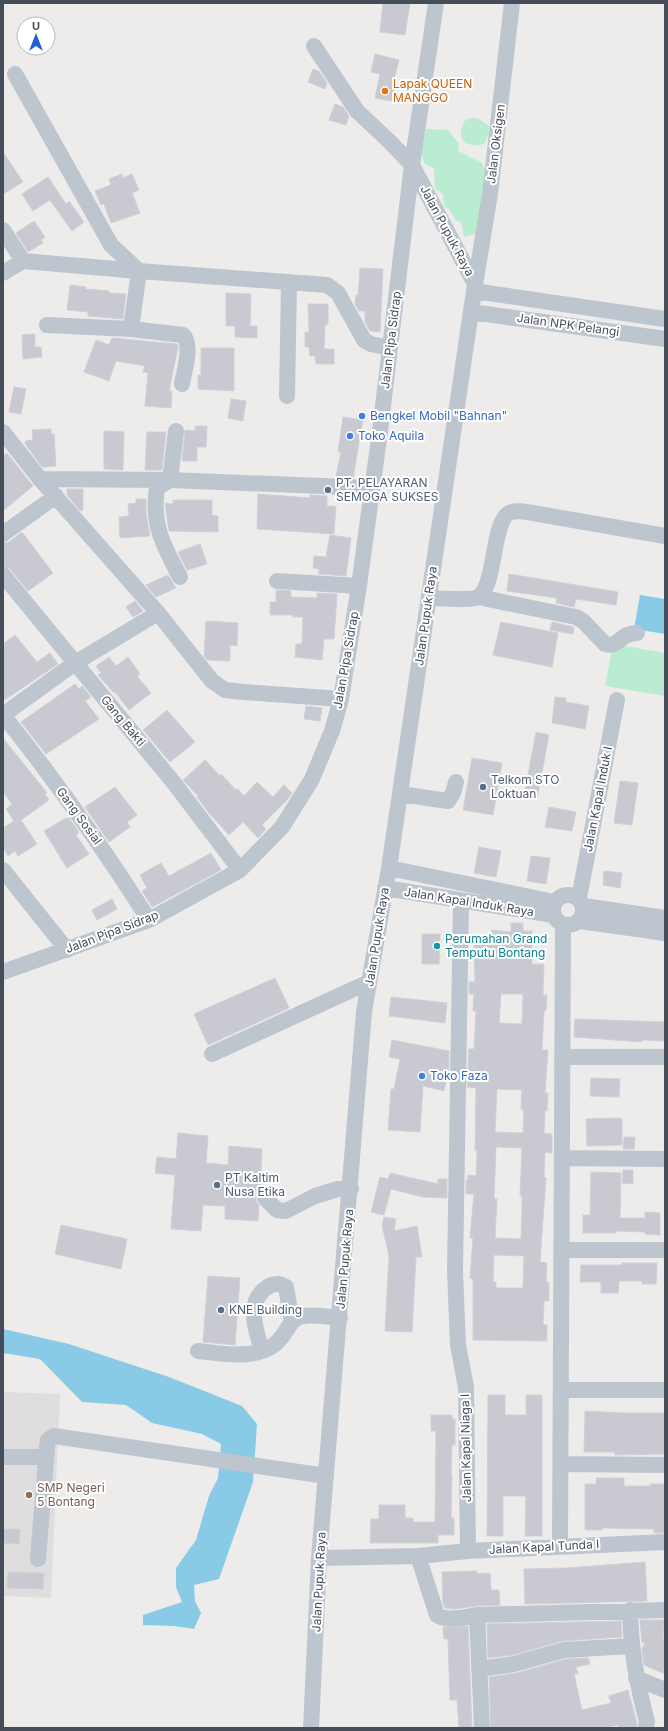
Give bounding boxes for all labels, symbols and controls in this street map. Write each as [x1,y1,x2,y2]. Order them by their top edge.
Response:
north arrow [16,16,56,56]
text: U [32,19,40,33]
place label: Lapak QUEEN MANGGO [393,76,472,105]
marker: Lapak QUEEN MANGGO [380,86,390,96]
street label: Jalan Oksigen [483,103,508,185]
street label: Jalan Pupuk Raya [417,183,478,279]
street label: Jalan Pipa Sidrap [377,290,404,390]
street label: Jalan NPK Pelangi [516,310,620,339]
place label: Bengkel Mobil "Bahnan" [370,408,507,423]
marker: Bengkel Mobil "Bahnan" [357,411,367,421]
place label: Toko Aquila [358,428,424,443]
marker: Toko Aquila [345,431,355,441]
place label: PT. PELAYARAN SEMOGA SUKSES [336,475,439,504]
marker: PT. PELAYARAN SEMOGA SUKSES [323,485,333,495]
street label: Jalan Pupuk Raya [411,565,440,667]
street label: Jalan Pipa Sidrap [330,610,361,710]
street label: Gang Bakti [98,692,149,749]
street label: Jalan Kapal Induk I [580,745,615,853]
place label: Telkom STO Loktuan [491,772,559,801]
marker: Telkom STO Loktuan [478,782,488,792]
street label: Gang Sosial [54,784,105,847]
street label: Jalan Kapal Induk Raya [403,884,535,919]
street label: Jalan Pupuk Raya [361,886,392,988]
street label: Jalan Pipa Sidrap [63,907,160,956]
place label: Perumahan Grand Temputu Bontang [445,931,547,960]
marker: Perumahan Grand Temputu Bontang [432,941,442,951]
place label: Toko Faza [430,1068,488,1083]
marker: Toko Faza [417,1071,427,1081]
place label: PT Kaltim Nusa Etika [225,1170,285,1199]
marker: PT Kaltim Nusa Etika [212,1180,222,1190]
street label: Jalan Pupuk Raya [333,1208,356,1310]
place label: KNE Building [229,1302,302,1317]
marker: KNE Building [216,1305,226,1315]
street label: Jalan Kapal Niaga I [457,1394,474,1502]
place label: SMP Negeri 5 Bontang [37,1480,105,1509]
marker: SMP Negeri 5 Bontang [24,1490,34,1500]
street label: Jalan Pupuk Raya [308,1531,329,1633]
street label: Jalan Kapal Tunda I [488,1536,600,1557]

